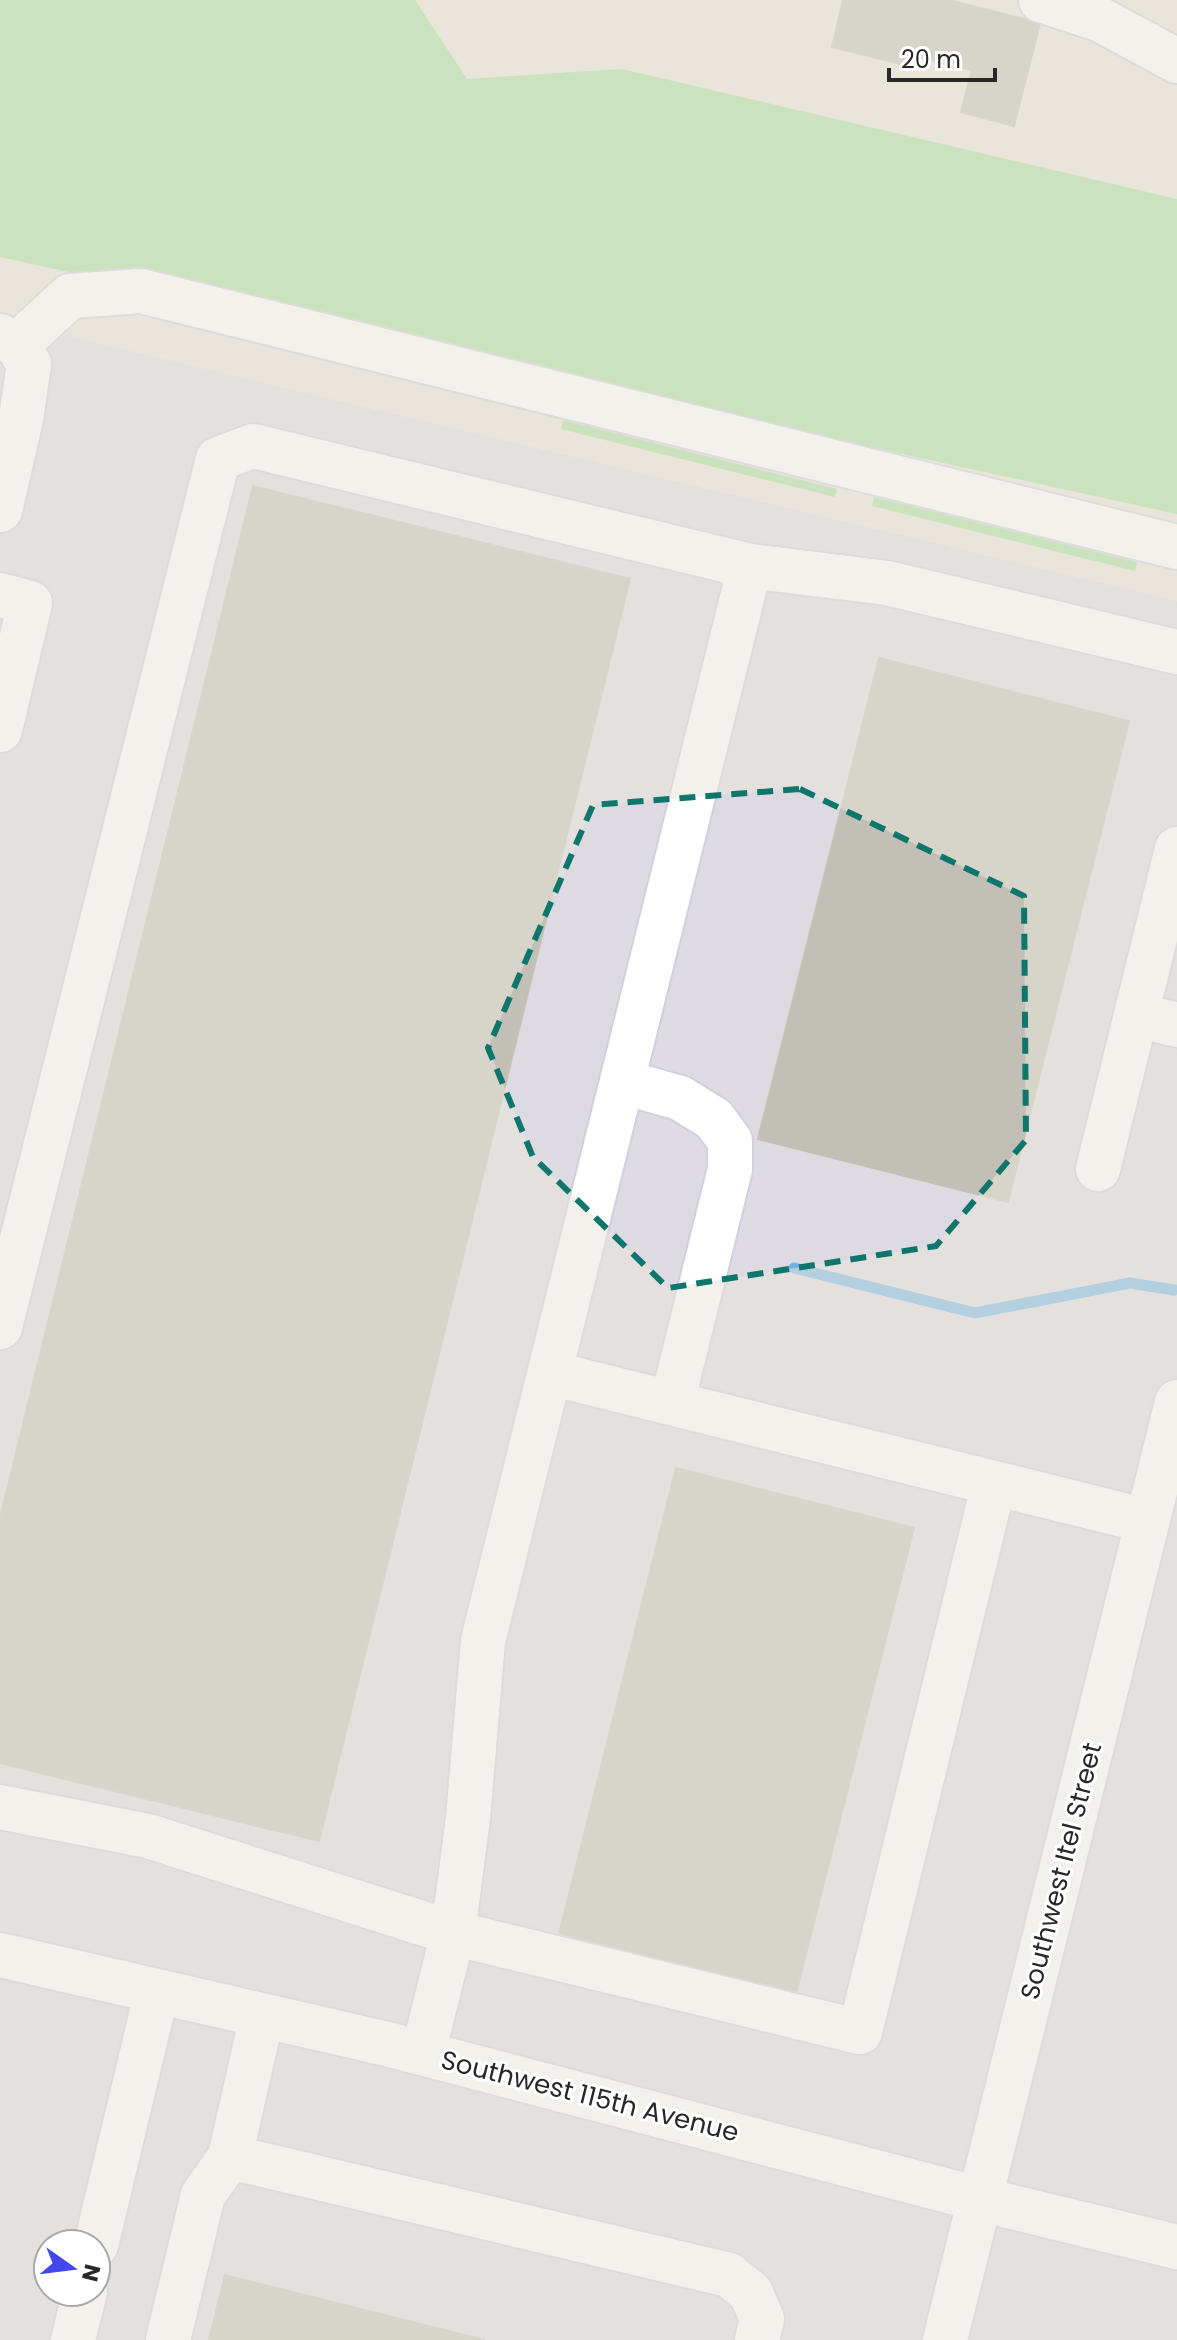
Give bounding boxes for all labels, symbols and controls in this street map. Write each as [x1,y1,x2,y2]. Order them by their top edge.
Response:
scale bar [889,32,995,82]
text: 20 m [901,43,961,76]
street label: Southwest Itel Street [1012,1739,1110,2003]
street label: Southwest 115th Avenue [437,2042,743,2150]
north arrow [32,2228,112,2308]
text: N [74,2261,108,2284]

